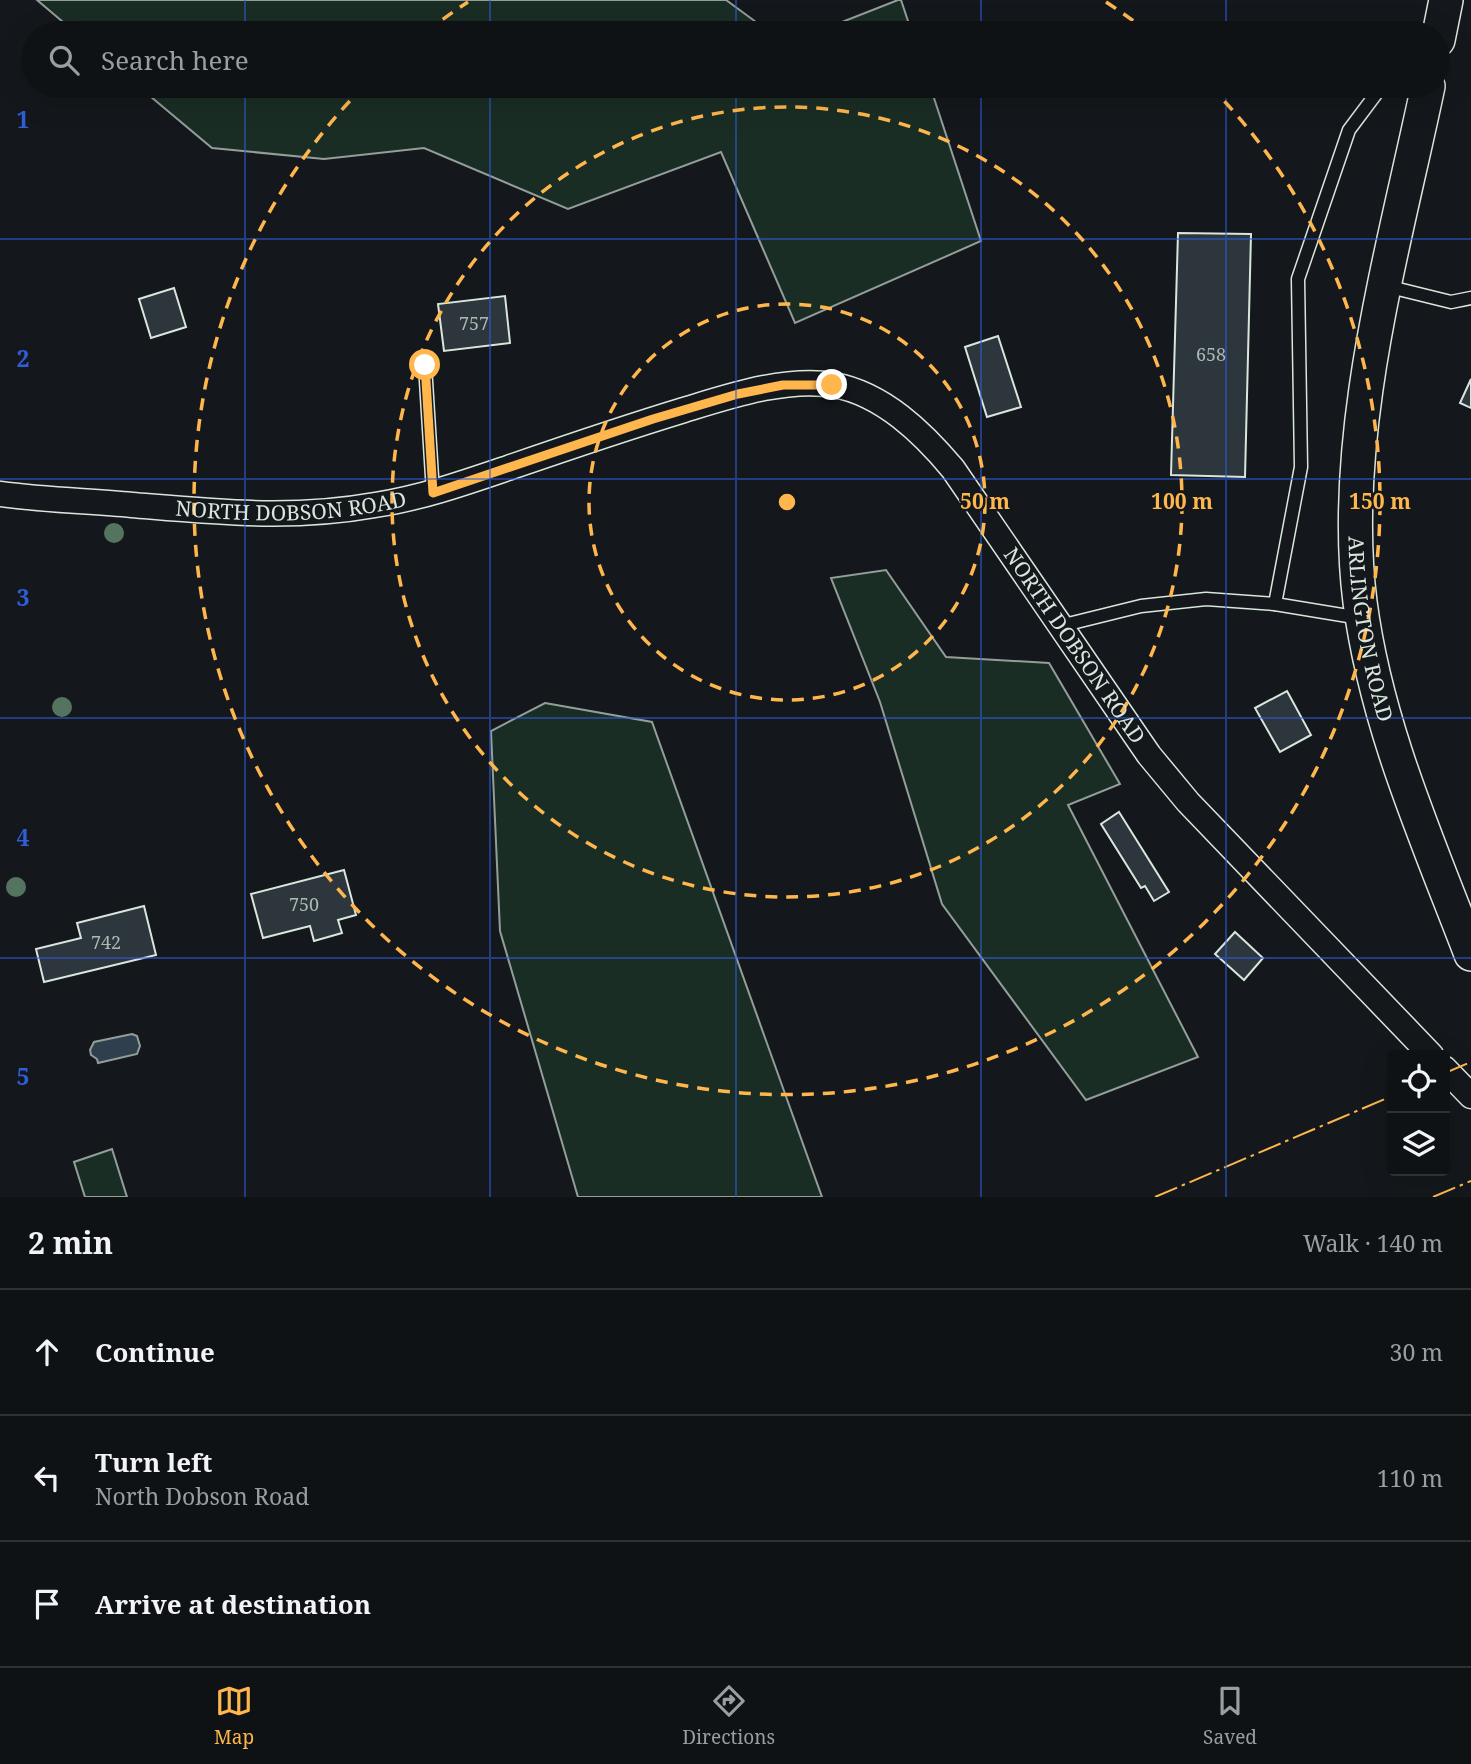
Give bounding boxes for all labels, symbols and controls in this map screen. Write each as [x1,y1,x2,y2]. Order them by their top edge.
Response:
search box [21,21,1450,98]
icon: search [45,41,83,79]
text: Search here [101,42,249,78]
text: 1 [17,103,30,135]
house number: 757 [459,311,489,335]
text: 2 [17,342,30,374]
house number: 658 [1196,342,1226,366]
route start [409,349,440,380]
route end [816,369,847,400]
street label: NORTH DOBSON ROAD [175,484,409,527]
text: 50 m [960,487,1010,515]
text: 100 m [1151,487,1213,515]
text: 150 m [1349,487,1411,515]
centre of rings [775,490,799,514]
street label: ARLINGTON ROAD [1342,536,1400,725]
street label: NORTH DOBSON ROAD [998,542,1152,749]
text: 3 [17,581,30,613]
text: 4 [17,821,30,853]
house number: 750 [289,892,319,916]
house number: 742 [91,930,121,954]
map controls [1387,1050,1450,1176]
button: locate [1387,1050,1450,1113]
text: 5 [17,1060,30,1092]
button: layers [1387,1113,1450,1176]
text: 2 min [28,1222,113,1263]
text: Walk · 140 m [1303,1227,1443,1259]
icon: ahead [28,1333,66,1371]
text: Continue [95,1334,215,1370]
text: 30 m [1390,1336,1443,1368]
text: Turn left [95,1444,212,1480]
icon: left [28,1459,66,1497]
text: 110 m [1377,1462,1443,1494]
text: North Dobson Road [95,1480,309,1512]
icon: arrive [28,1585,66,1623]
text: Arrive at destination [95,1586,371,1622]
tab: Map [214,1682,254,1750]
tab: Directions [682,1682,775,1750]
tab: Saved [1203,1682,1257,1750]

